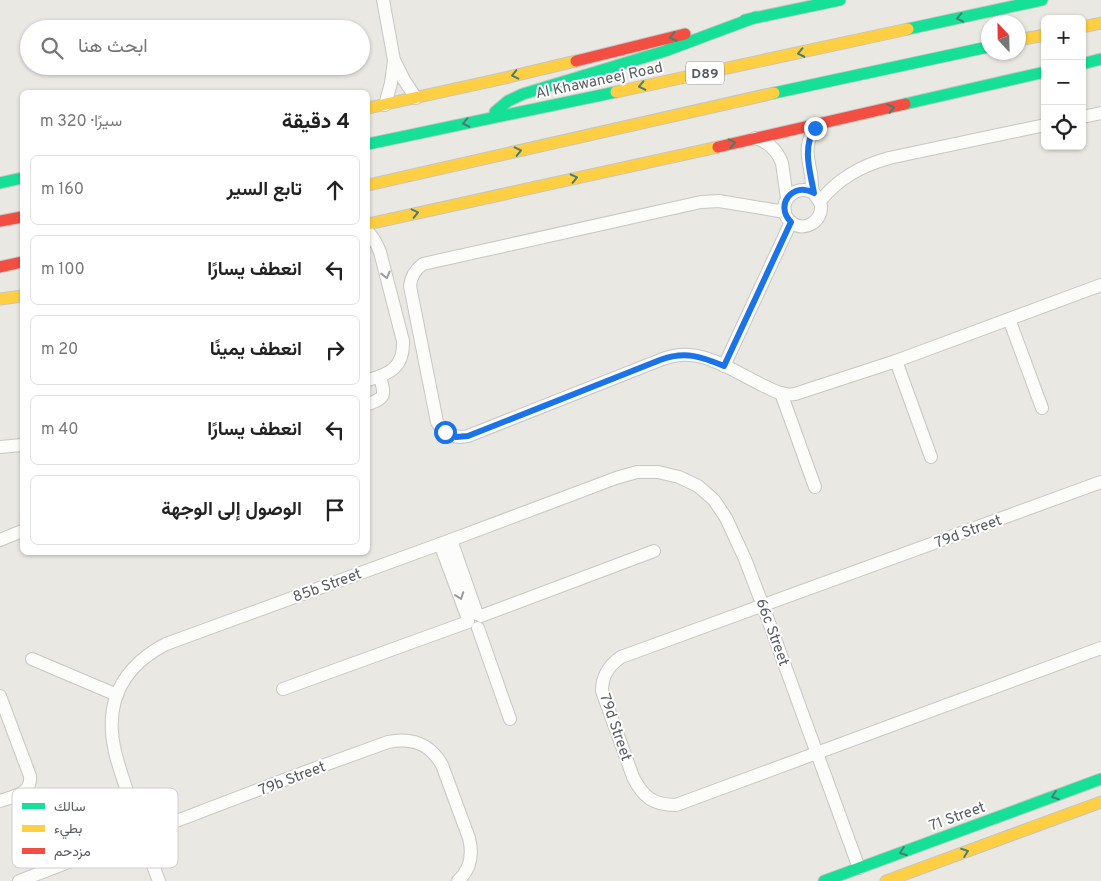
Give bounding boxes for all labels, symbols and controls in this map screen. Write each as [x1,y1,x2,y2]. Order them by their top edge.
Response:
one-way arrow [955,12,964,23]
north arrow [981,15,1026,60]
map controls [1041,15,1086,150]
button: + [1041,15,1086,60]
search box [20,20,370,75]
one-way arrow [668,31,677,42]
icon: search [38,34,66,62]
text: ابحث هنا [78,35,148,59]
one-way arrow [797,47,806,58]
street label: Al Khawaneej Road [534,59,665,104]
button: − [1041,60,1086,105]
road number: D89 [686,62,724,84]
one-way arrow [510,69,519,80]
one-way arrow [638,80,647,91]
one-way arrow [887,103,895,114]
button: locate [1041,105,1086,150]
text: 4 دقيقة [282,109,350,136]
text: سيرًا · 320 m [40,112,122,132]
one-way arrow [462,117,470,128]
route end [804,117,827,140]
one-way arrow [728,138,737,149]
one-way arrow [513,146,522,157]
one-way arrow [569,173,578,184]
icon: ahead [321,176,349,204]
text: تابع السير [226,178,302,202]
text: 160 m [41,180,84,200]
one-way arrow [411,208,420,219]
icon: left [321,256,349,284]
text: انعطف يسارًا [207,258,302,282]
text: 100 m [41,260,85,280]
one-way arrow [380,271,391,280]
icon: right [321,336,349,364]
text: انعطف يمينًا [210,338,302,362]
text: 20 m [41,340,78,360]
icon: left [321,416,349,444]
text: انعطف يسارًا [207,418,302,442]
text: 40 m [41,420,79,440]
route start [434,421,457,444]
icon: arrive [321,496,349,524]
text: الوصول إلى الوجهة [161,498,302,522]
street label: 79d Street [932,512,1005,553]
street label: 85b Street [291,565,364,608]
one-way arrow [454,591,464,599]
street label: 66c Street [751,596,793,669]
street label: 79d Street [594,691,635,764]
street label: 79b Street [256,758,329,801]
legend [12,788,178,868]
one-way arrow [1051,790,1060,800]
street label: 71 Street [927,798,988,836]
text: سالك [54,799,85,816]
text: بطيء [54,821,82,840]
text: مزدحم [54,844,91,861]
one-way arrow [899,846,908,856]
one-way arrow [960,848,969,858]

